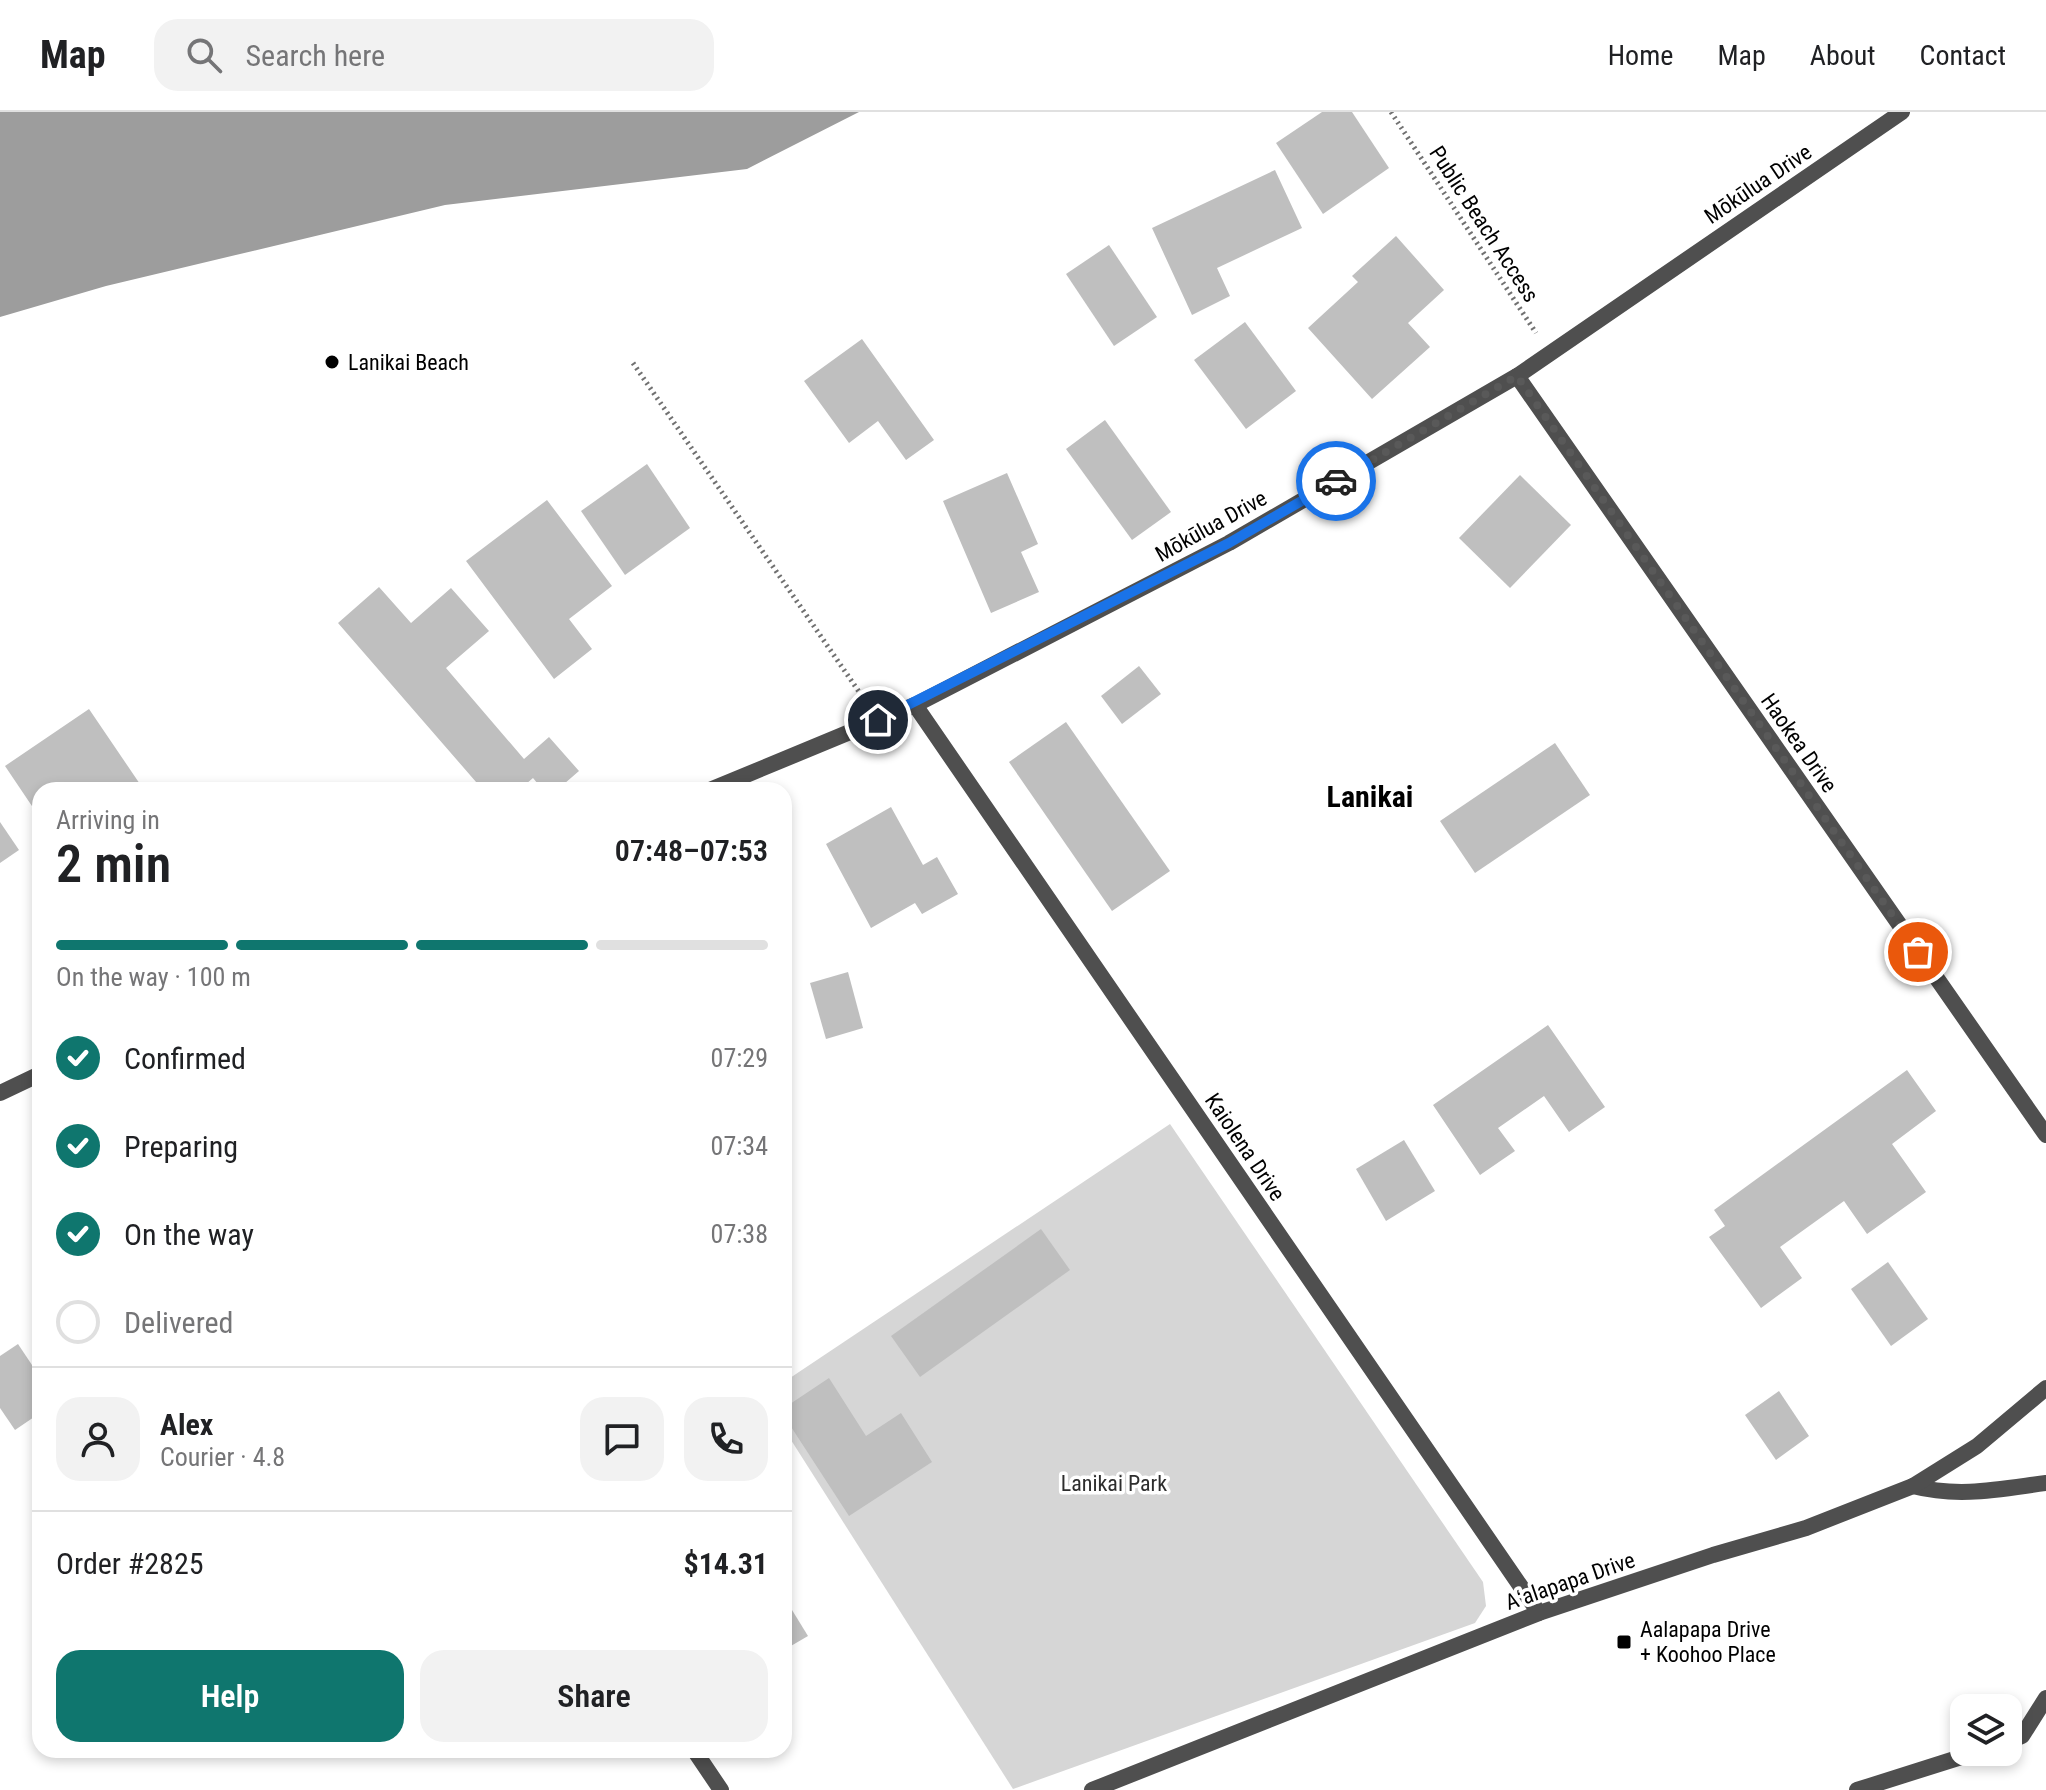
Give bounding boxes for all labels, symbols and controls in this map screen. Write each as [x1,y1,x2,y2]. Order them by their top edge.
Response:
search box [154,19,714,91]
text: Map [40,33,106,77]
icon: search [182,33,226,77]
text: Search here [246,38,385,73]
text: Home [1608,39,1673,72]
text: Map [1717,39,1766,72]
text: About [1810,39,1876,72]
text: Contact [1920,39,2006,72]
street label: Mōkūlua Drive [1700,139,1816,229]
street label: Public Beach Access [1424,141,1544,307]
place label: Lanikai Beach [348,350,469,375]
marker: Lanikai Beach [323,353,341,371]
courier [1296,441,1376,521]
icon: car [1314,459,1358,503]
street label: Mōkūlua Drive [1151,485,1271,567]
pin [844,686,912,754]
street label: Haokea Drive [1756,689,1842,797]
icon: home [856,698,900,742]
district label: Lanikai [1327,779,1413,814]
text: Arriving in [56,805,160,835]
text: 07:48–07:53 [615,833,768,868]
text: 2 min [56,834,171,895]
pin [1884,918,1952,986]
icon: bag [1896,930,1940,974]
text: On the way · 100 m [56,962,251,992]
icon: check [56,1036,100,1080]
text: Confirmed [124,1041,246,1076]
text: 07:29 [711,1043,768,1073]
street label: Kaiolena Drive [1200,1089,1290,1205]
icon: check [56,1124,100,1168]
text: Preparing [124,1129,238,1164]
text: 07:34 [711,1131,768,1161]
icon: check [56,1212,100,1256]
text: On the way [124,1217,254,1252]
text: 07:38 [711,1219,768,1249]
text: Delivered [124,1305,233,1340]
button: person [56,1397,140,1481]
button: chat [580,1397,664,1481]
button: phone [684,1397,768,1481]
text: Alex [160,1407,213,1442]
text: Courier · 4.8 [160,1442,285,1472]
park label: Lanikai Park [1061,1471,1167,1496]
text: Order #2825 [56,1546,204,1581]
text: $14.31 [683,1546,768,1581]
street label: Aʻalapapa Drive [1502,1547,1638,1615]
place label: Aalapapa Drive + Koohoo Place [1640,1617,1776,1667]
marker: Aalapapa Drive + Koohoo Place [1615,1633,1633,1651]
button: Help [56,1650,404,1742]
button: Share [420,1650,768,1742]
map controls [1950,1694,2022,1766]
button: layers [1950,1694,2022,1766]

